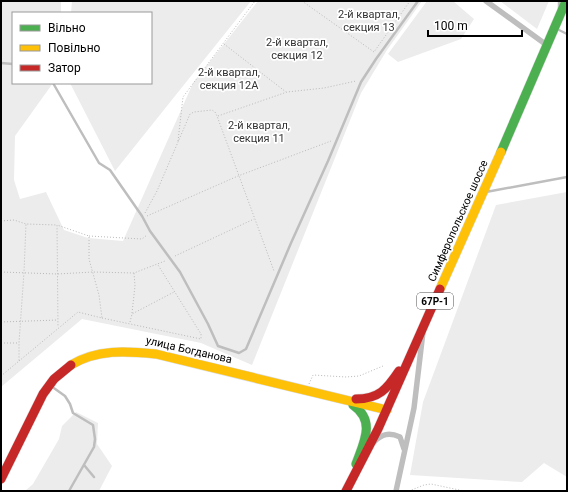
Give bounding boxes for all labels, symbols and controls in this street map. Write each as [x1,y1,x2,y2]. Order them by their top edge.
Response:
park label: 2-й квартал, секция 13 [338,8,400,34]
legend [12,12,152,84]
scale bar [428,12,522,38]
text: 100 m [434,19,468,33]
text: Вільно [48,21,86,35]
park label: 2-й квартал, секция 12 [266,36,328,62]
text: Повільно [48,41,101,55]
text: Затор [48,61,81,75]
park label: 2-й квартал, секция 12А [198,66,260,92]
park label: 2-й квартал, секция 11 [228,119,290,145]
street label: Симферопольское шоссе [425,158,491,284]
road number: 67Р-1 [417,293,453,309]
street label: улица Богданова [145,334,233,366]

